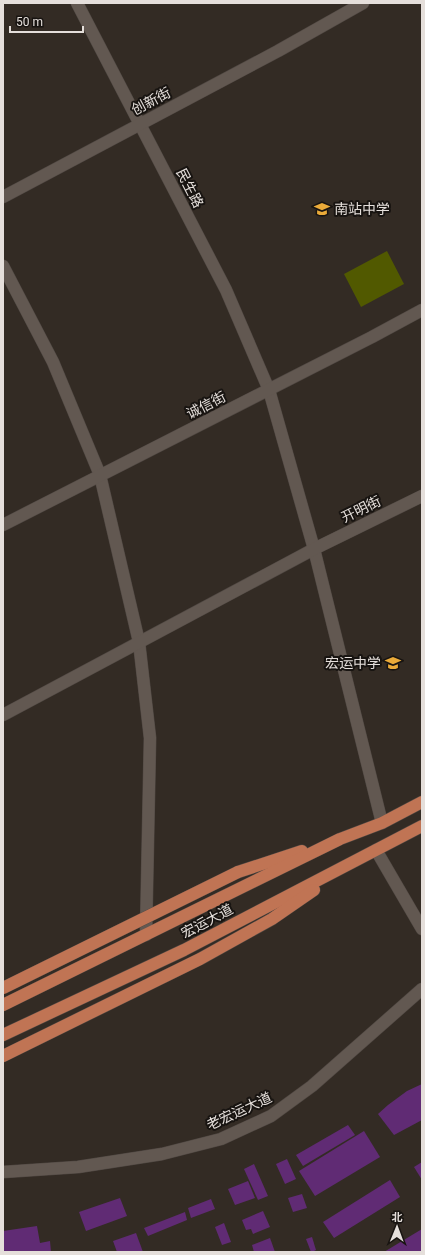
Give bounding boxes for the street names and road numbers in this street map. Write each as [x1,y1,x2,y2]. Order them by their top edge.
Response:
street label: 创新街 [129,84,173,118]
street label: 民生路 [173,166,207,210]
street label: 诚信街 [184,388,228,422]
street label: 开明街 [339,493,383,525]
street label: 宏运大道 [179,901,235,941]
street label: 老宏运大道 [204,1089,274,1133]

